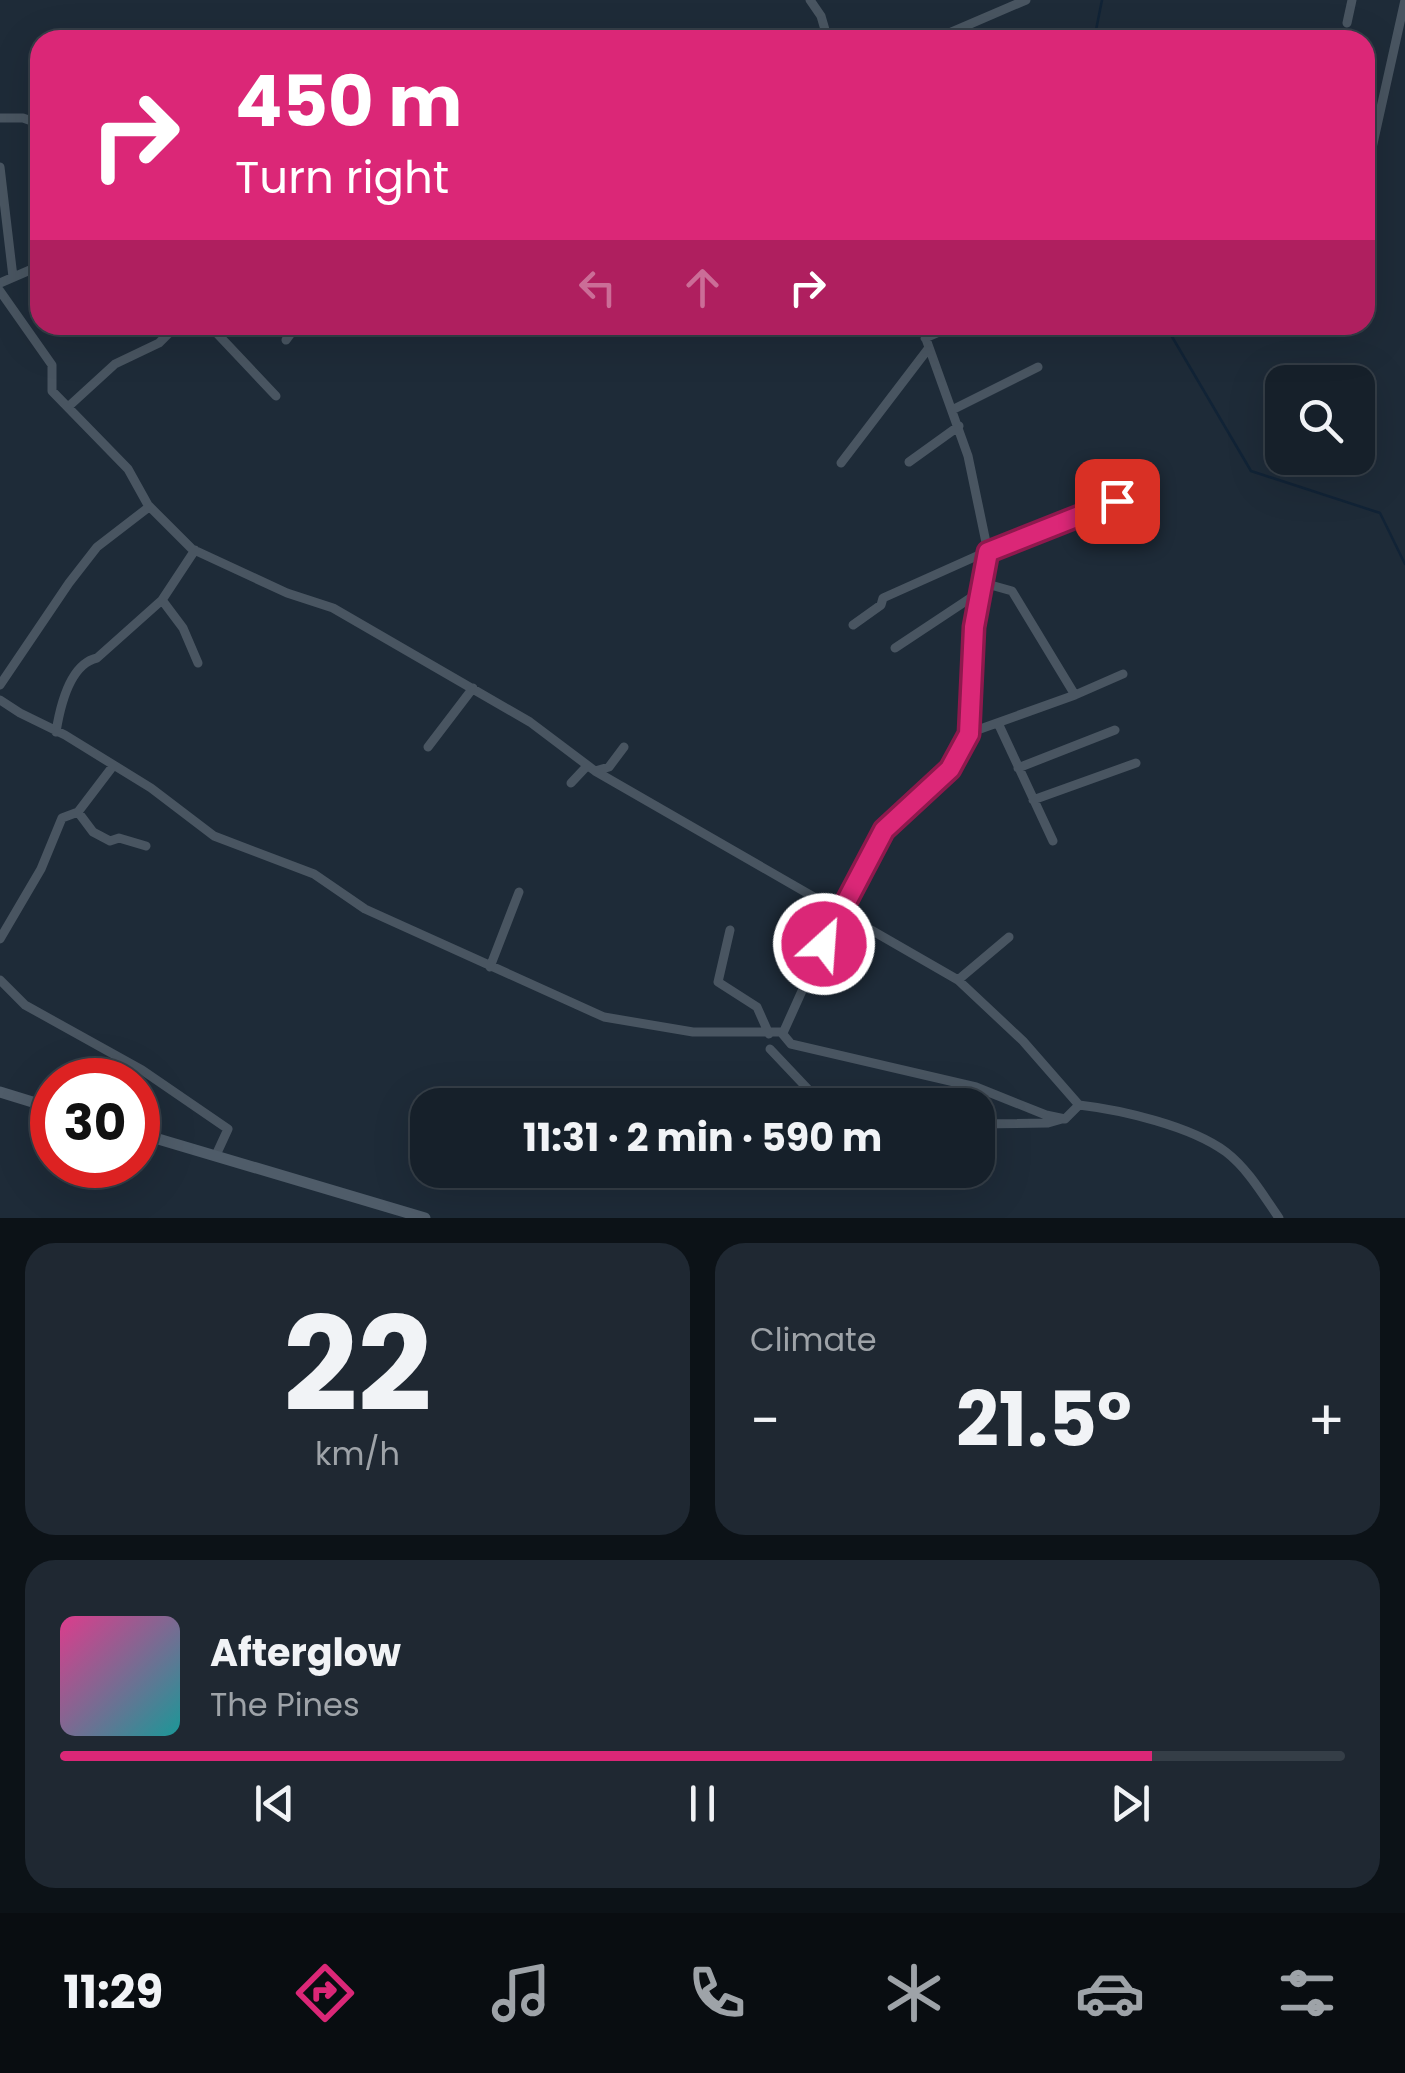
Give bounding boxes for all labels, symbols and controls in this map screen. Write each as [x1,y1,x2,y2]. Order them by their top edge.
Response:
text: 450 m [235,52,463,151]
icon: right [70,70,200,200]
text: Turn right [235,146,449,209]
icon: left [570,260,625,315]
icon: ahead [675,260,730,315]
icon: right [780,260,835,315]
map controls [1265,365,1375,475]
button: search [1265,365,1375,475]
pin [1075,459,1160,544]
icon: arrive [1090,474,1145,529]
position arrow [772,892,876,996]
speed limit sign: 30 [30,1058,160,1188]
text: 11:31 · 2 min · 590 m [523,1111,882,1164]
text: 22 [283,1273,432,1456]
text: Climate [750,1317,877,1362]
text: 21.5° [956,1367,1132,1472]
text: − [750,1382,780,1459]
text: + [1307,1382,1345,1459]
text: km/h [315,1431,400,1476]
text: Afterglow [210,1626,401,1679]
text: The Pines [210,1682,360,1727]
icon: previous [247,1776,302,1831]
icon: pause [675,1776,730,1831]
icon: next [1103,1776,1158,1831]
icon: directions [290,1958,360,2028]
icon: music [486,1958,556,2028]
icon: phone [682,1958,752,2028]
icon: climate [879,1958,949,2028]
icon: car [1075,1958,1145,2028]
icon: filters [1272,1958,1342,2028]
text: 11:29 [63,1961,163,2024]

